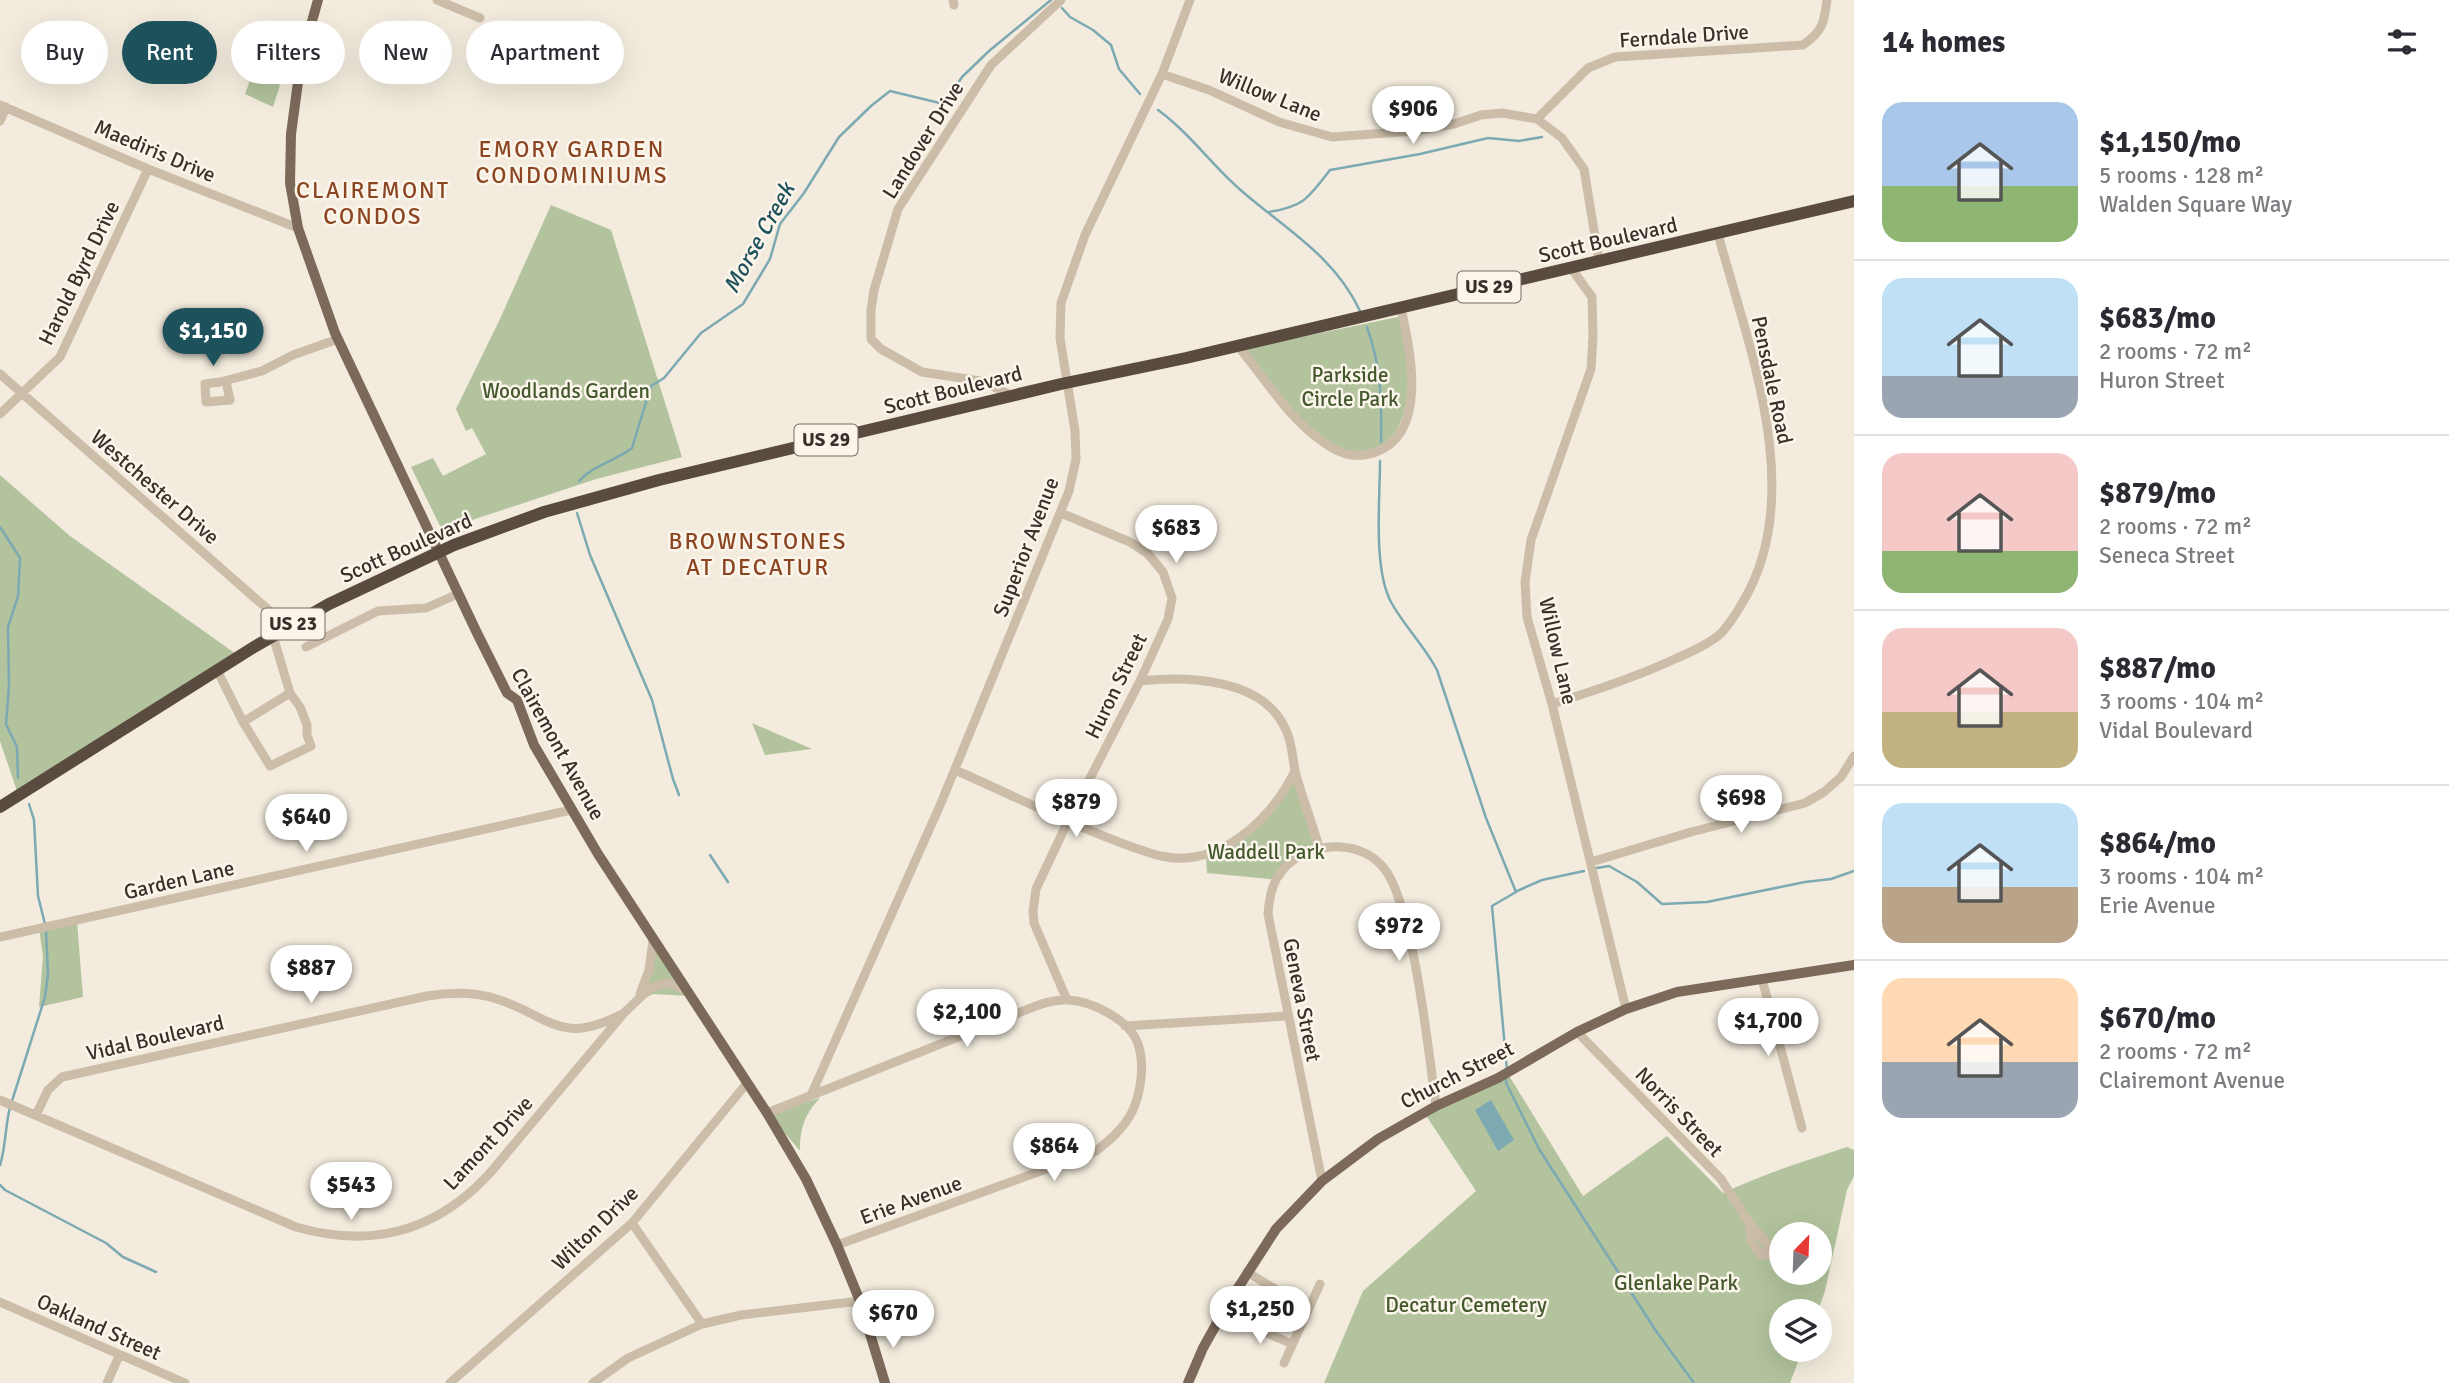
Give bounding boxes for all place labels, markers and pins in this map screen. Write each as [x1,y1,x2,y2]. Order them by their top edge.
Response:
pin: $906 [1372,86,1454,146]
pin: $1,150 [156,308,270,368]
pin: $683 [1135,505,1217,565]
pin: $698 [1700,776,1782,835]
pin: $879 [1035,780,1117,839]
pin: $640 [265,794,347,854]
pin: $972 [1358,904,1440,963]
pin: $887 [270,946,352,1005]
pin: $2,100 [910,990,1024,1049]
pin: $1,700 [1711,998,1825,1058]
pin: $864 [1013,1124,1095,1183]
pin: $543 [310,1162,392,1222]
pin: $1,250 [1203,1286,1317,1346]
pin: $670 [852,1290,934,1350]

